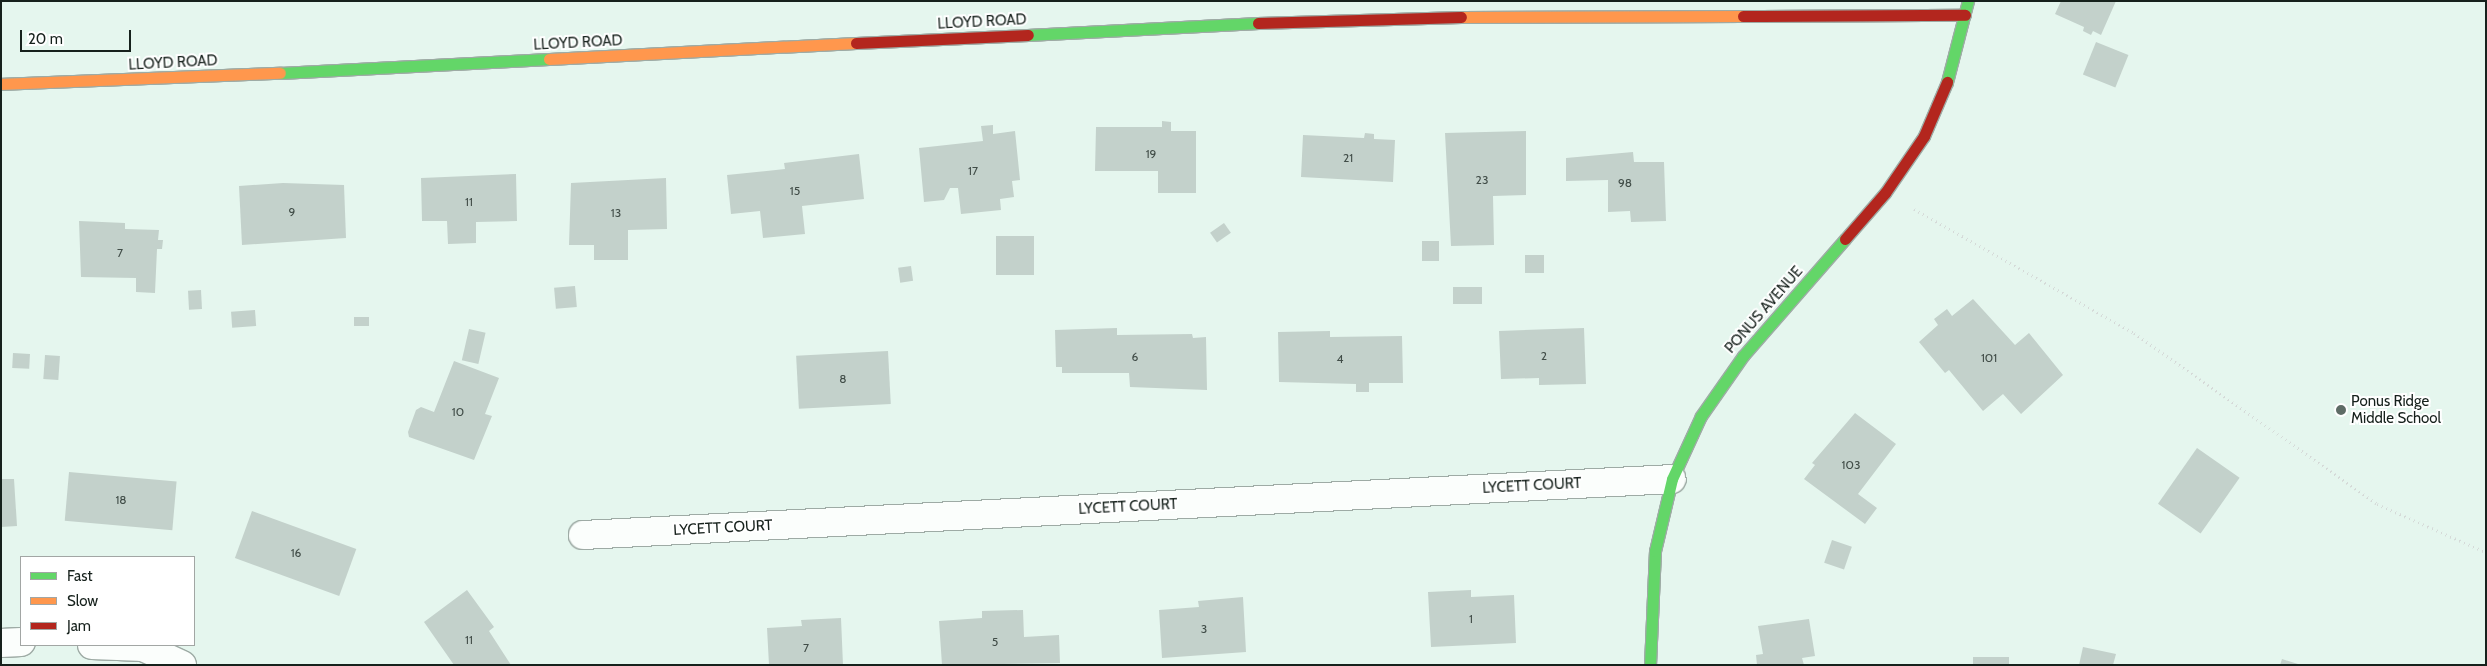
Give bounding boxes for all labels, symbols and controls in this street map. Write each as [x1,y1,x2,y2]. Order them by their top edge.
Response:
street label: LLOYD ROAD [937,11,1027,33]
scale bar [22,20,134,52]
text: 20 m [28,30,63,48]
street label: LLOYD ROAD [533,32,623,54]
street label: LLOYD ROAD [128,52,218,74]
house number: 19 [1146,147,1156,161]
house number: 21 [1343,151,1353,165]
house number: 17 [968,164,978,178]
house number: 23 [1476,173,1488,187]
house number: 98 [1618,176,1632,190]
house number: 15 [790,184,800,198]
house number: 11 [465,195,473,209]
house number: 9 [289,205,295,219]
house number: 13 [611,206,621,220]
house number: 7 [117,246,123,260]
street label: PONUS AVENUE [1721,263,1807,357]
house number: 2 [1541,349,1547,363]
house number: 6 [1132,350,1138,364]
house number: 101 [1981,351,1997,365]
house number: 4 [1337,352,1343,366]
house number: 8 [839,372,847,386]
place label: Ponus Ridge Middle School [2351,392,2441,427]
marker: Ponus Ridge Middle School [2335,404,2347,416]
house number: 10 [452,405,464,419]
house number: 103 [1842,458,1860,472]
street label: LYCETT COURT [1482,474,1582,498]
house number: 18 [115,493,127,507]
street label: LYCETT COURT [1078,495,1178,519]
street label: LYCETT COURT [673,516,773,540]
house number: 16 [291,546,301,560]
legend [20,556,195,646]
text: Fast [67,567,92,585]
text: Slow [67,592,98,610]
house number: 1 [1469,612,1473,626]
text: Jam [67,617,91,635]
house number: 3 [1201,622,1207,636]
house number: 11 [465,633,473,647]
house number: 5 [992,635,998,649]
house number: 7 [803,641,809,655]

